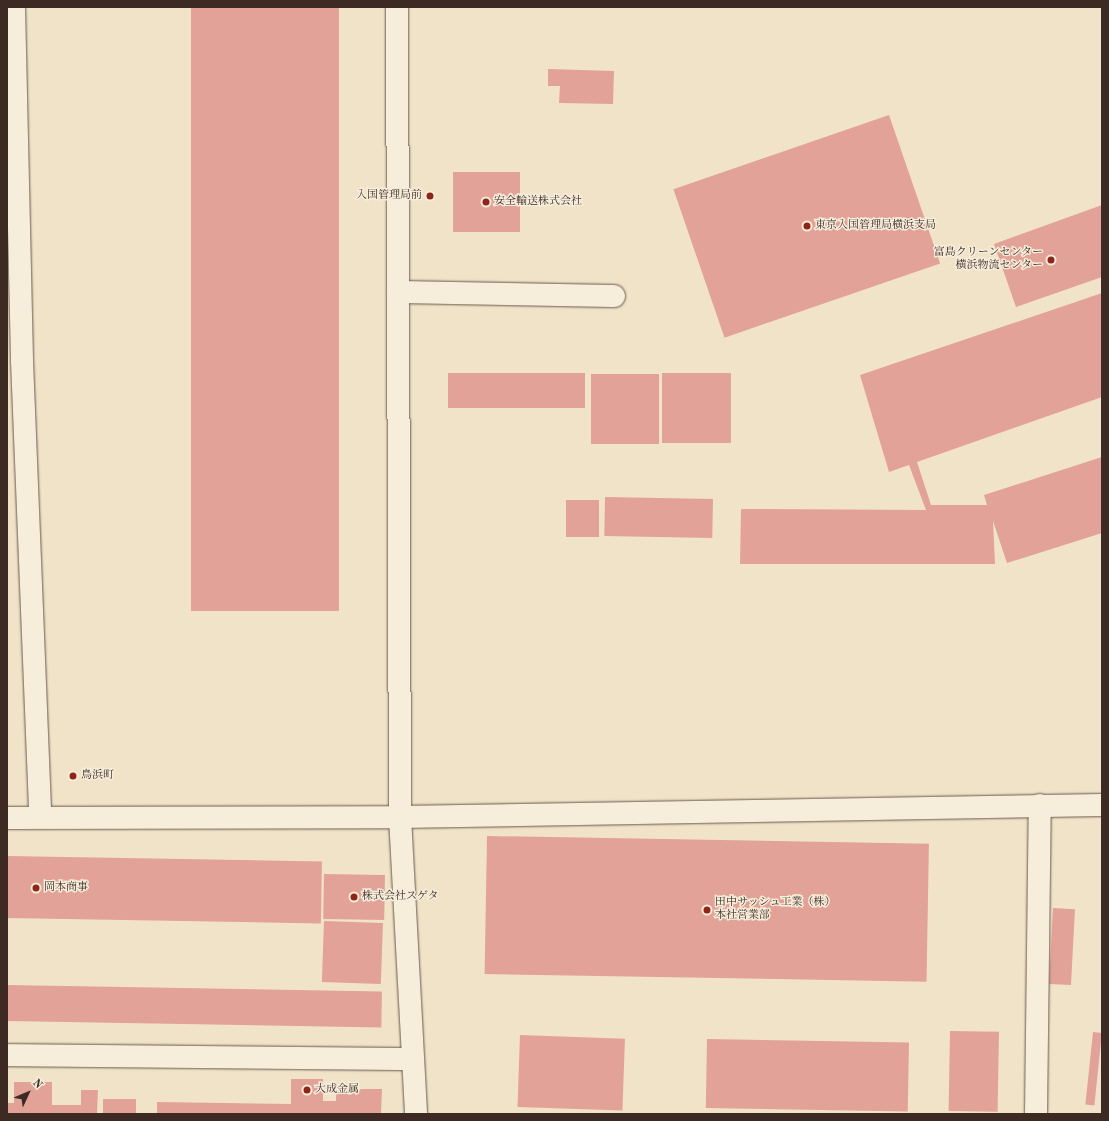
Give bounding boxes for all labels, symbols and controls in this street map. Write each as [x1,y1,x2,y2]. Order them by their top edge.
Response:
place label: 入国管理局前 [356,189,422,203]
marker: 入国管理局前 [425,191,435,201]
place label: 安全輸送株式会社 [494,195,582,209]
marker: 安全輸送株式会社 [481,197,491,207]
place label: 東京入国管理局横浜支局 [815,219,936,233]
marker: 東京入国管理局横浜支局 [802,221,812,231]
place label: 富島クリーンセンター 横浜物流センター [933,247,1043,273]
marker: 富島クリーンセンター 横浜物流センター [1046,255,1056,265]
place label: 鳥浜町 [81,769,114,783]
marker: 鳥浜町 [68,771,78,781]
place label: 岡本商事 [44,881,88,895]
marker: 岡本商事 [31,883,41,893]
place label: 株式会社スゲタ [362,890,439,904]
marker: 株式会社スゲタ [349,892,359,902]
place label: 田中サッシュ工業（株） 本社営業部 [715,897,836,923]
marker: 田中サッシュ工業（株） 本社営業部 [702,905,712,915]
north arrow [8,1073,48,1113]
text: N [30,1077,44,1091]
place label: 大成金属 [315,1083,359,1097]
marker: 大成金属 [302,1085,312,1095]

